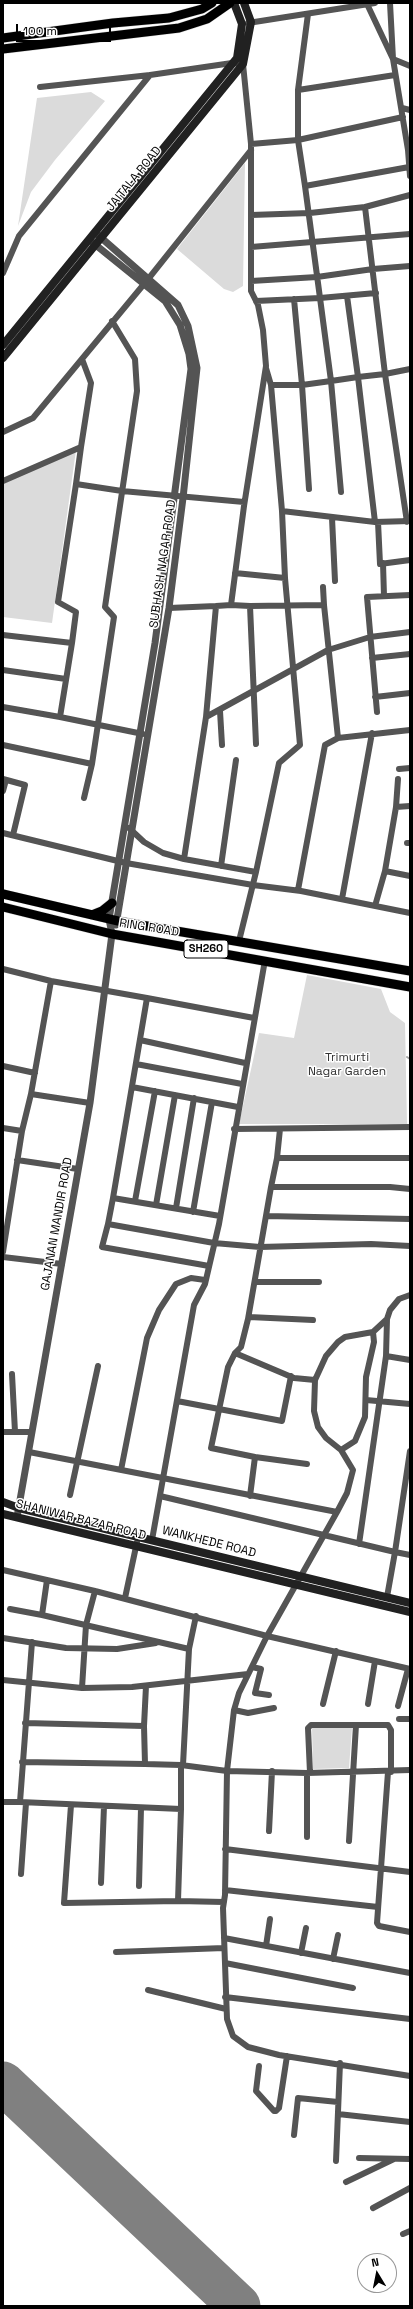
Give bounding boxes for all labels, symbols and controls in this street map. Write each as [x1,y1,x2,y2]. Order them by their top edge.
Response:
scale bar [18,16,113,42]
text: 100 m [23,23,57,39]
street label: JAITALA ROAD [103,144,165,214]
street label: SUBHASH NAGAR ROAD [147,499,179,629]
street label: RING ROAD [118,916,180,940]
road number: SH260 [184,940,228,958]
park label: Trimurti Nagar Garden [308,1051,386,1079]
street label: GAJANAN MANDIR ROAD [38,1156,76,1292]
street label: SHANIWAR BAZAR ROAD [14,1497,148,1543]
street label: WANKHEDE ROAD [160,1523,258,1561]
north arrow [357,2253,397,2293]
text: N [370,2255,380,2270]

